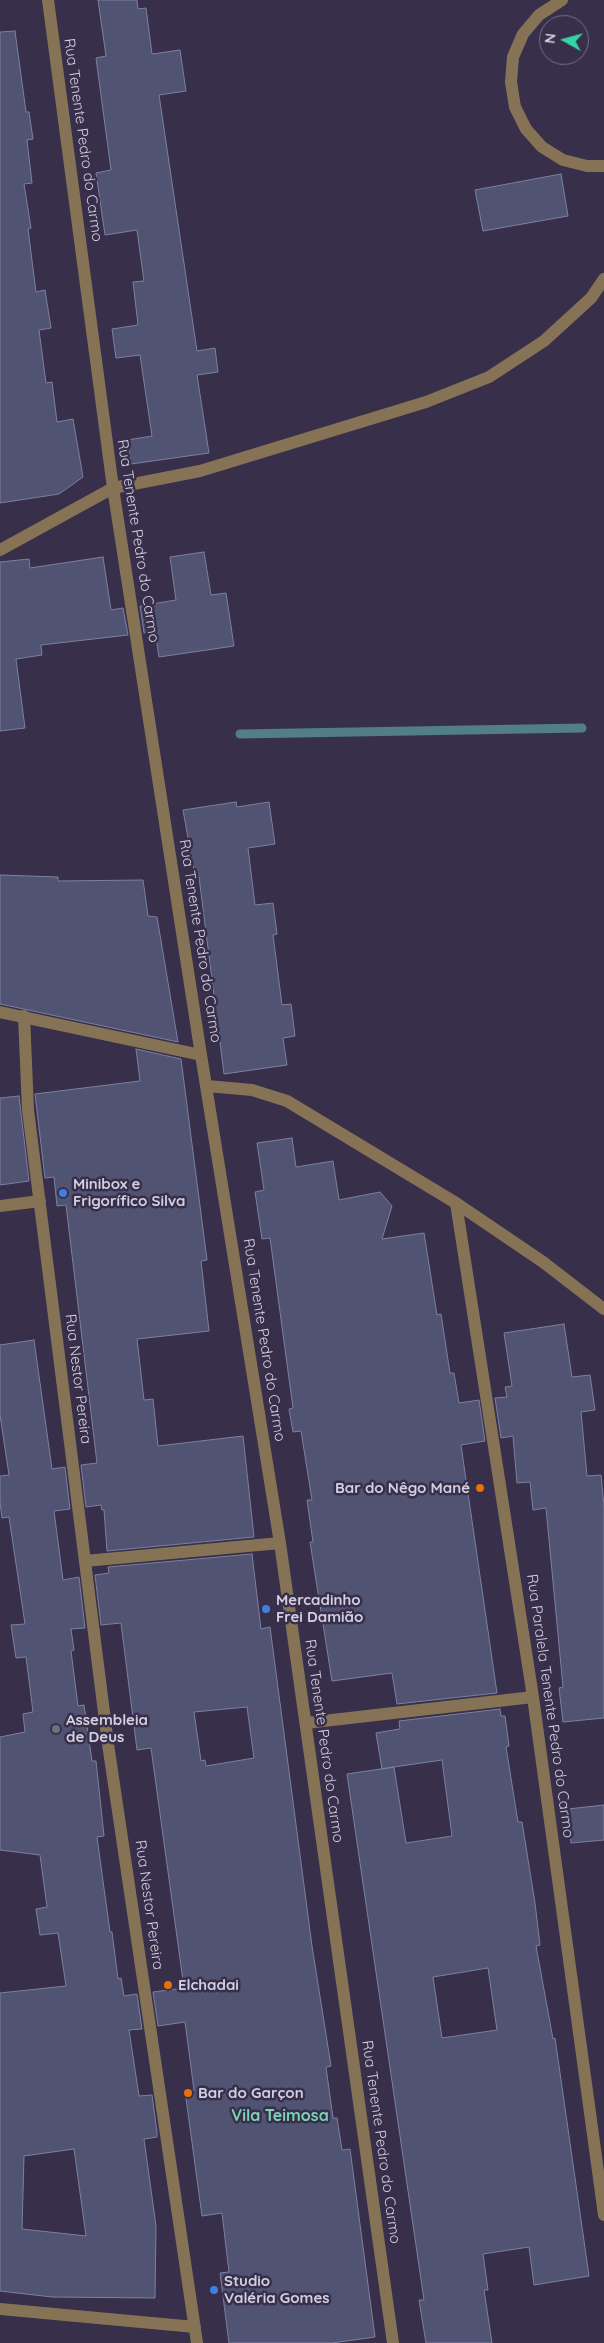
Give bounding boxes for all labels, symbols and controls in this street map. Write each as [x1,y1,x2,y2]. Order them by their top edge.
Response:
north arrow [539,15,589,65]
text: N [541,32,560,45]
street label: Rua Tenente Pedro do Carmo [60,37,106,243]
street label: Rua Tenente Pedro do Carmo [113,438,163,644]
street label: Rua Tenente Pedro do Carmo [175,838,225,1044]
place label: Minibox e Frigorífico Silva [73,1175,185,1210]
marker: Minibox e Frigorífico Silva [57,1187,69,1199]
street label: Rua Tenente Pedro do Carmo [239,1237,289,1443]
street label: Rua Nestor Pereira [61,1313,95,1445]
place label: Bar do Nêgo Mané [335,1479,470,1497]
marker: Bar do Nêgo Mané [474,1482,486,1494]
street label: Rua Paralela Tenente Pedro do Carmo [523,1573,577,1839]
place label: Mercadinho Frei Damião [276,1591,363,1626]
marker: Mercadinho Frei Damião [260,1603,272,1615]
street label: Rua Tenente Pedro do Carmo [301,1638,347,1844]
place label: Assembleia de Deus [66,1711,148,1746]
marker: Assembleia de Deus [50,1723,62,1735]
street label: Rua Nestor Pereira [131,1839,167,1971]
place label: Elchadai [178,1976,239,1994]
marker: Elchadai [162,1979,174,1991]
street label: Rua Tenente Pedro do Carmo [358,2039,404,2245]
place label: Bar do Garçon [198,2084,304,2102]
marker: Bar do Garçon [182,2087,194,2099]
district label: Vila Teimosa [231,2106,329,2126]
place label: Studio Valéria Gomes [224,2272,330,2307]
marker: Studio Valéria Gomes [208,2284,220,2296]

